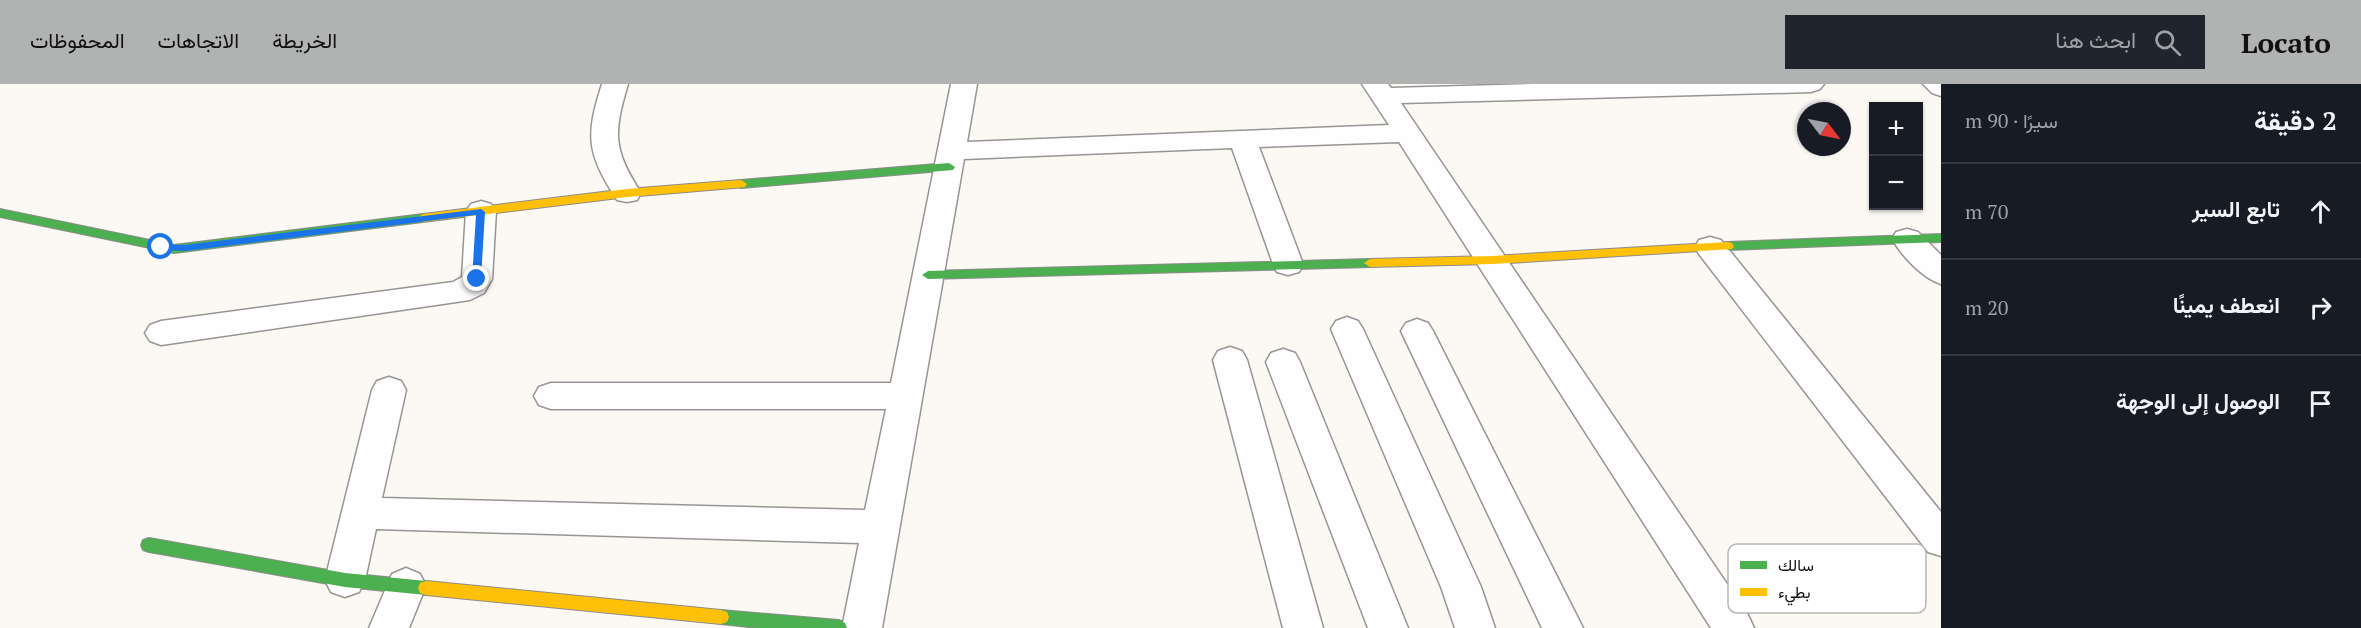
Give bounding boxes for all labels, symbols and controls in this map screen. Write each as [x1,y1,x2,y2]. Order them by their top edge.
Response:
search box [1785,15,2205,69]
text: Locato [2241,24,2331,61]
text: ابحث هنا [2055,25,2136,54]
text: المحفوظات [30,26,125,54]
text: الاتجاهات [158,26,239,54]
text: الخريطة [272,26,337,54]
icon: search [2151,26,2184,59]
north arrow [1797,102,1851,156]
map controls [1869,102,1923,210]
button: + [1869,102,1923,156]
text: 2 دقيقة [2254,103,2337,137]
text: سيرًا · 90 m [1965,107,2058,134]
button: − [1869,156,1923,210]
text: تابع السير [2192,194,2280,223]
icon: ahead [2304,195,2337,228]
text: 70 m [1965,198,2008,225]
route start [147,233,173,259]
route end [463,265,489,291]
text: انعطف يمينًا [2173,290,2280,319]
icon: right [2304,291,2337,324]
text: 20 m [1965,294,2008,321]
text: الوصول إلى الوجهة [2116,386,2280,415]
icon: arrive [2304,387,2337,420]
legend [1728,544,1926,613]
text: سالك [1778,554,1814,576]
text: بطيء [1778,581,1810,606]

